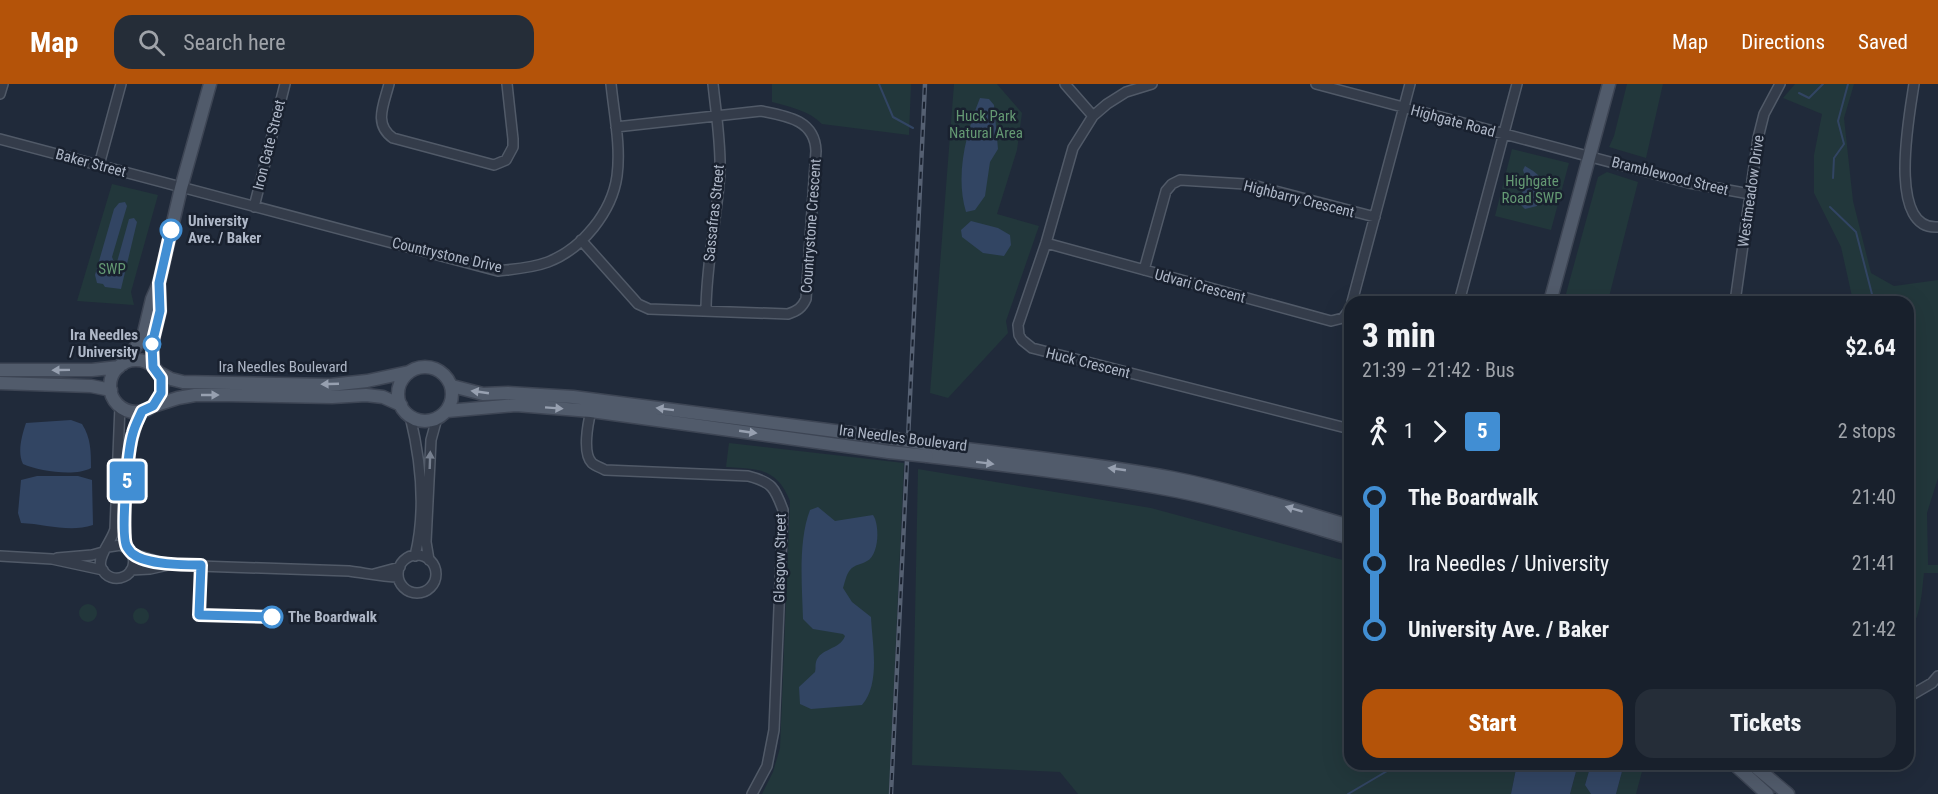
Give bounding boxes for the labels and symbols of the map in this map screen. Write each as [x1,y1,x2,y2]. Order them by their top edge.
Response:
street label: Iron Gate Street [249,98,289,192]
street label: Highgate Road [1409,101,1497,141]
park label: Huck Park Natural Area [949,107,1023,142]
street label: Westmeadow Drive [1734,134,1768,248]
street label: Baker Street [54,145,128,181]
street label: Bramblewood Street [1610,153,1730,199]
street label: Countrystone Crescent [797,158,825,294]
street label: Sassafras Street [700,164,728,262]
park label: Highgate Road SWP [1501,172,1563,207]
street label: Highbarry Crescent [1242,177,1356,221]
place label: University Ave. / Baker [188,212,261,247]
marker: University Ave. / Baker [160,219,182,241]
street label: Countrystone Drive [390,234,504,276]
park label: SWP [98,260,126,278]
street label: Udvari Crescent [1153,265,1247,307]
place label: Ira Needles / University [69,326,138,361]
marker: Ira Needles / University [143,335,161,353]
street label: Huck Crescent [1044,344,1132,382]
street label: Ira Needles Boulevard [219,358,347,376]
one-way arrow [51,365,70,375]
one-way arrow [321,380,340,389]
one-way arrow [470,388,489,397]
one-way arrow [200,390,219,400]
one-way arrow [545,404,564,413]
one-way arrow [655,405,674,414]
street label: Ira Needles Boulevard [838,421,968,455]
one-way arrow [738,428,757,437]
one-way arrow [425,450,434,469]
one-way arrow [976,458,995,468]
line badge: 5 [108,462,146,500]
one-way arrow [1107,464,1126,474]
one-way arrow [1285,504,1303,514]
street label: Glasgow Street [770,513,790,603]
marker: The Boardwalk [261,606,283,628]
place label: The Boardwalk [288,608,378,626]

